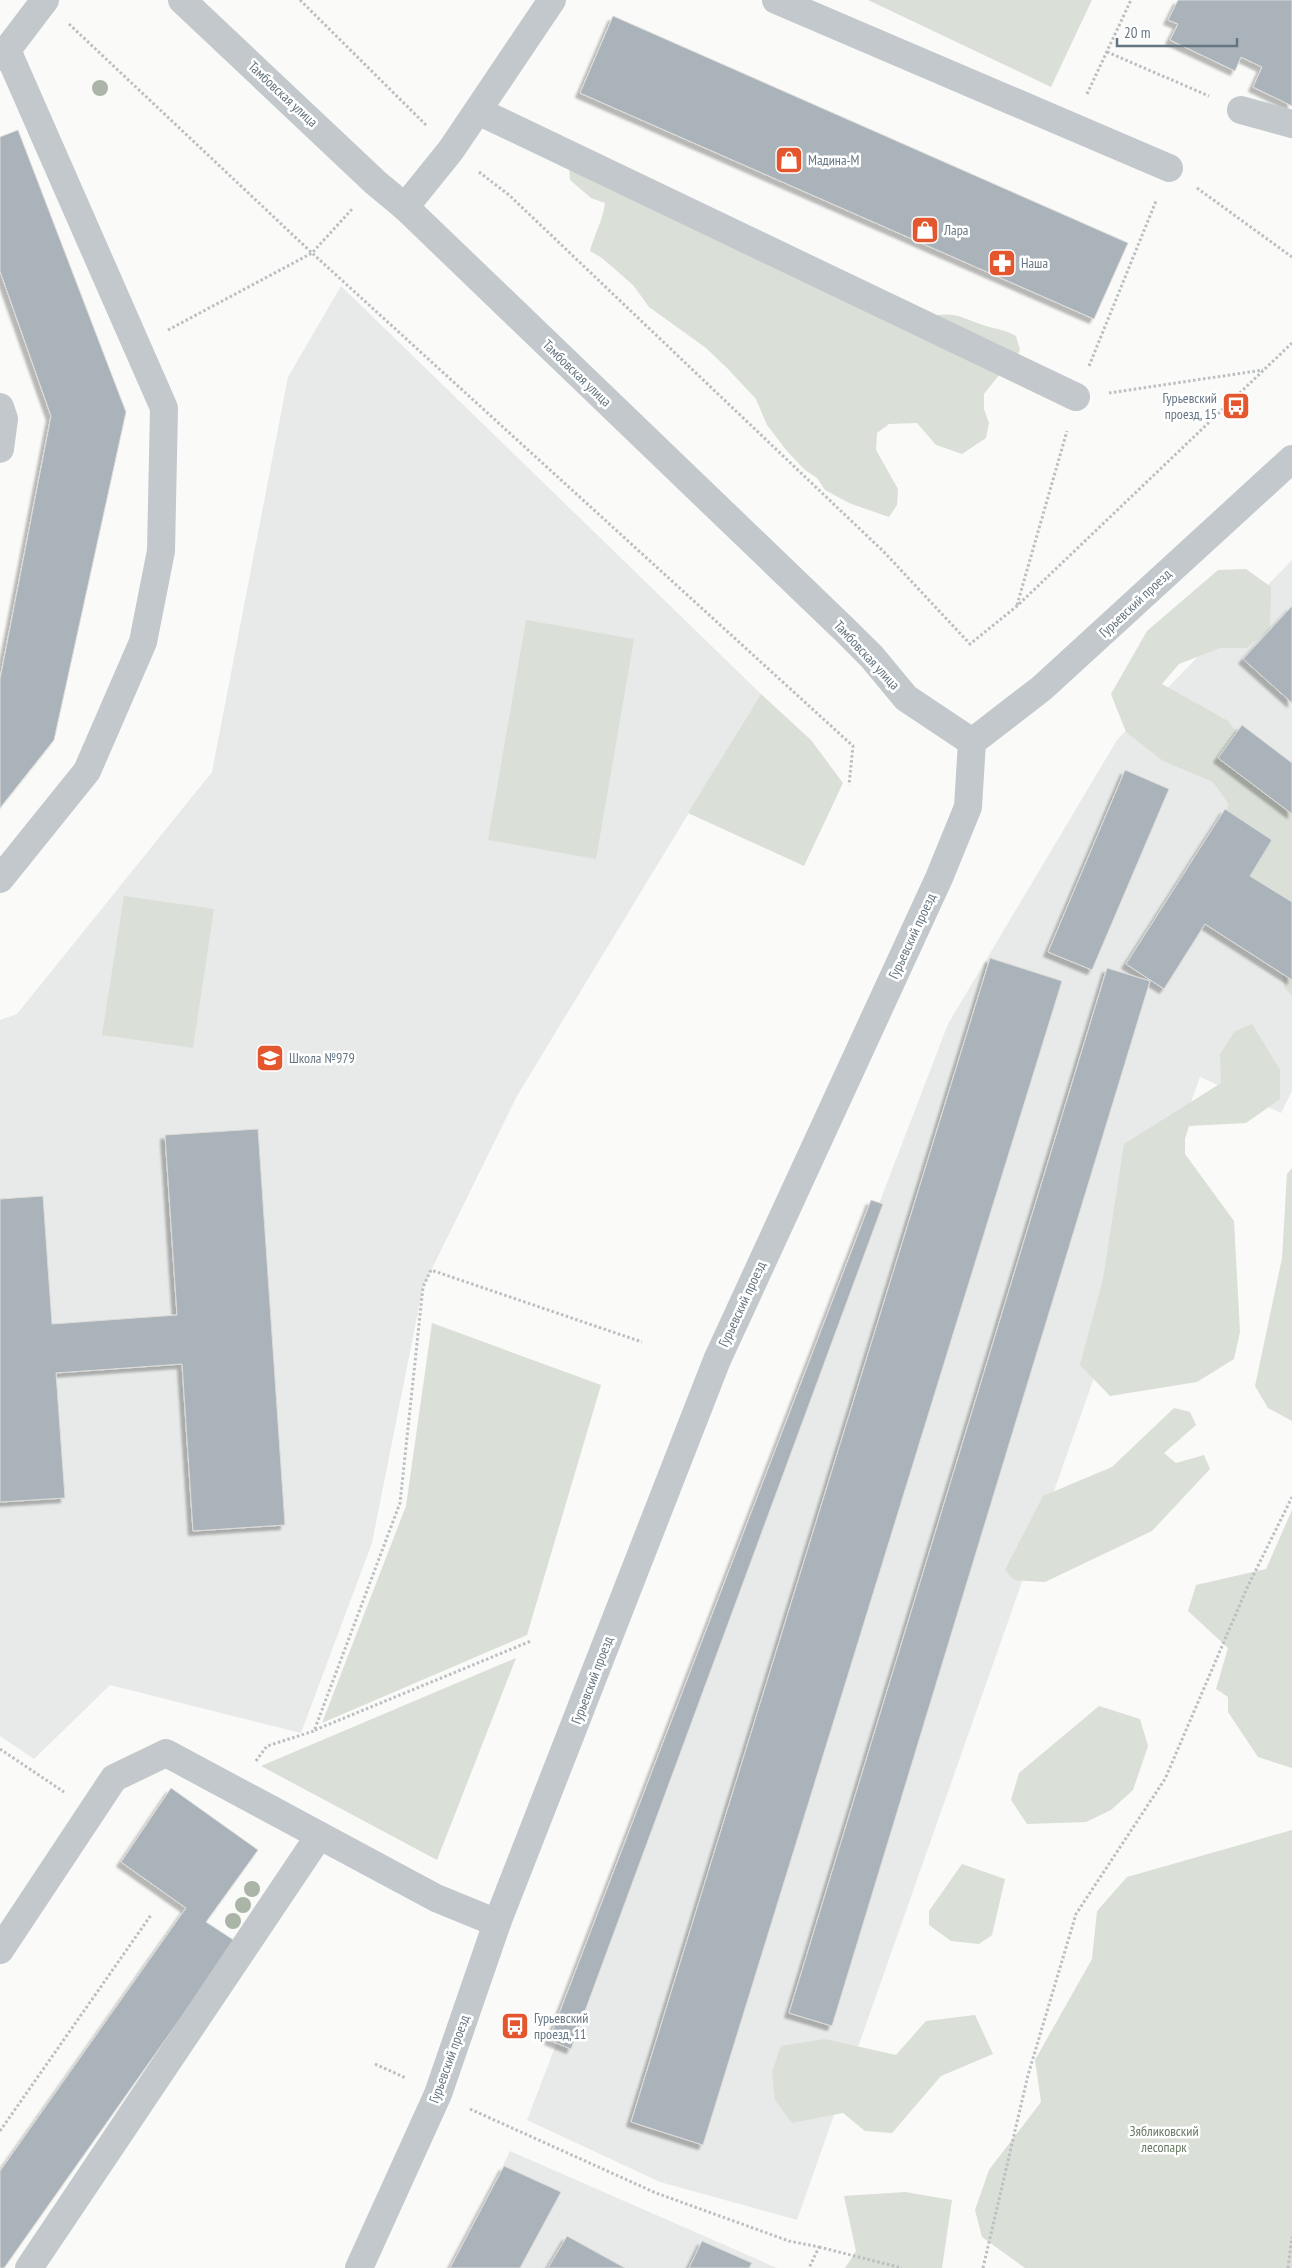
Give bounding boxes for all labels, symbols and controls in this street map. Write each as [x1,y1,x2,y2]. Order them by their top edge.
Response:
scale bar [1117,15,1237,47]
text: 20 m [1124,23,1150,42]
street label: Тамбовская улица [244,57,322,131]
shop icon: Мадина-М [774,145,804,175]
place label: Мадина-М [808,151,860,169]
shop icon: Лара [910,215,940,245]
place label: Лара [943,221,968,239]
pharmacy icon: Наша [987,248,1017,278]
place label: Наша [1021,254,1048,272]
street label: Тамбовская улица [539,336,615,410]
place label: Гурьевский проезд, 15 [1163,389,1217,423]
bus stop icon: Гурьевский проезд, 15 [1221,391,1251,421]
street label: Гурьевский проезд [1095,565,1175,641]
street label: Тамбовская улица [830,616,904,694]
street label: Гурьевский проезд [884,890,940,982]
school or university icon: Школа №979 [255,1043,285,1073]
place label: Школа №979 [289,1049,355,1067]
street label: Гурьевский проезд [714,1258,770,1350]
street label: Гурьевский проезд [567,1634,617,1726]
place label: Гурьевский проезд, 11 [534,2009,588,2043]
bus stop icon: Гурьевский проезд, 11 [500,2011,530,2041]
street label: Гурьевский проезд [425,2013,473,2105]
park label: Зябликовский лесопарк [1129,2122,1199,2156]

